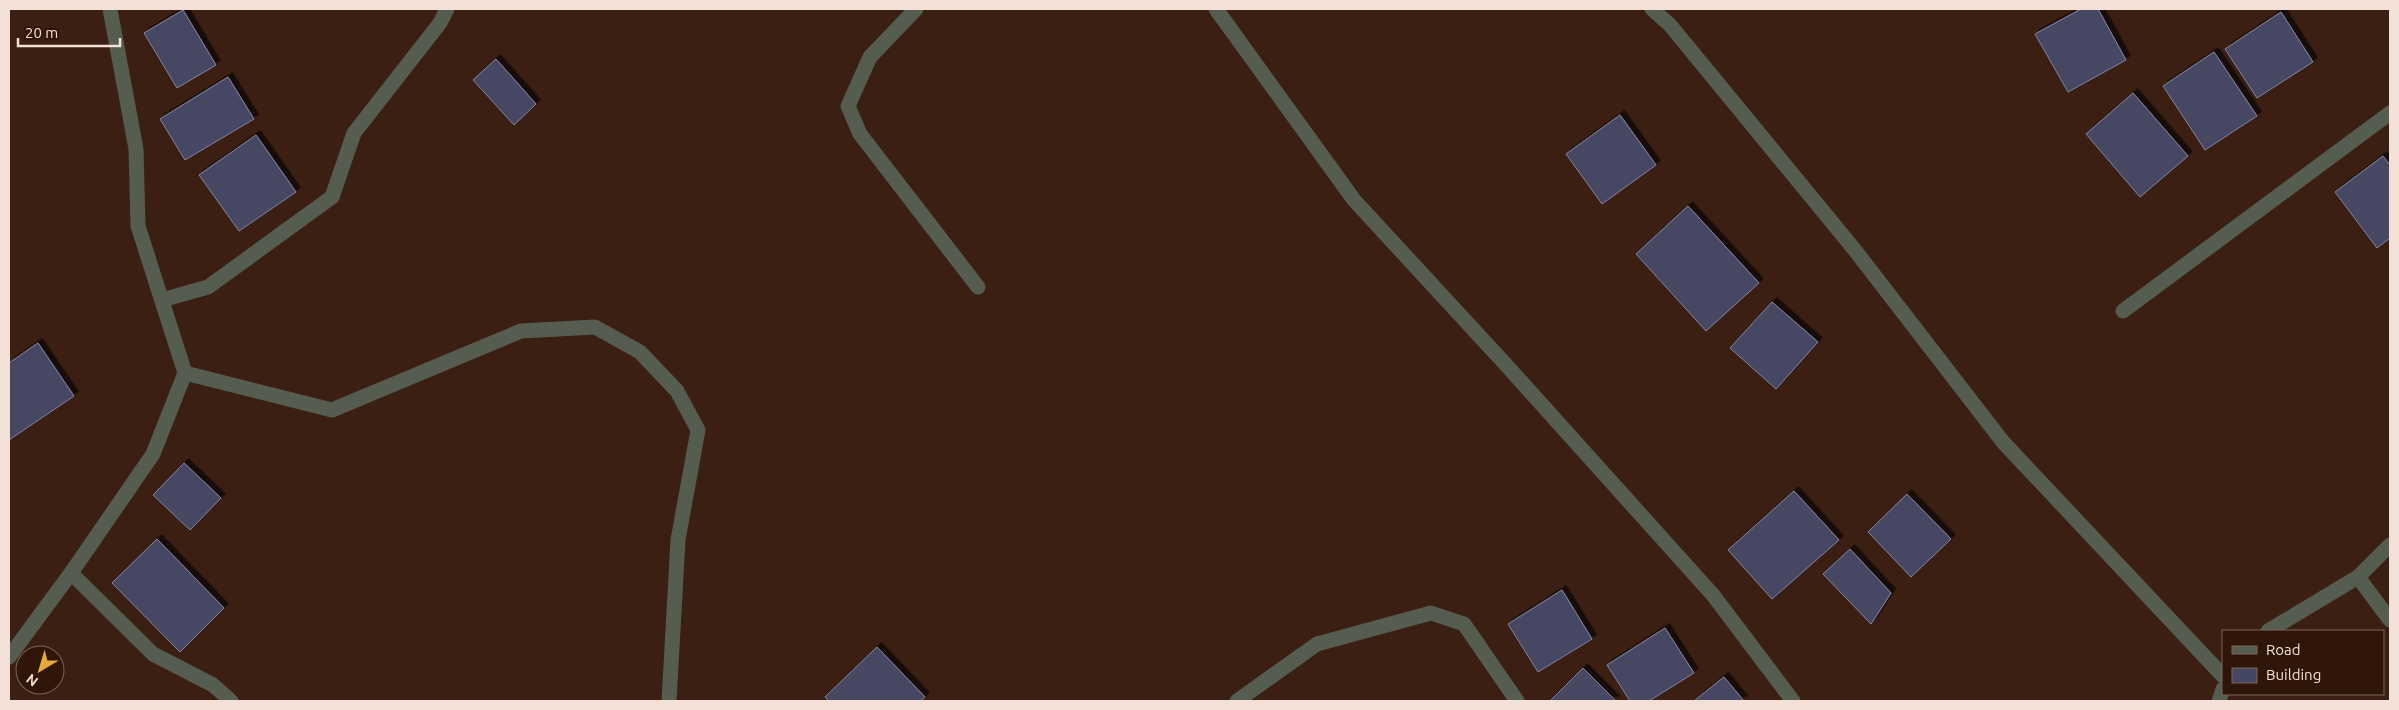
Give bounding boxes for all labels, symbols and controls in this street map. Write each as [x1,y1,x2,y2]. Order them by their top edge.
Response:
scale bar [18,15,120,47]
text: 20 m [25,24,58,41]
legend [2222,630,2384,695]
text: Road [2266,641,2301,658]
north arrow [15,645,65,695]
text: Building [2266,666,2321,683]
text: N [23,671,41,690]

